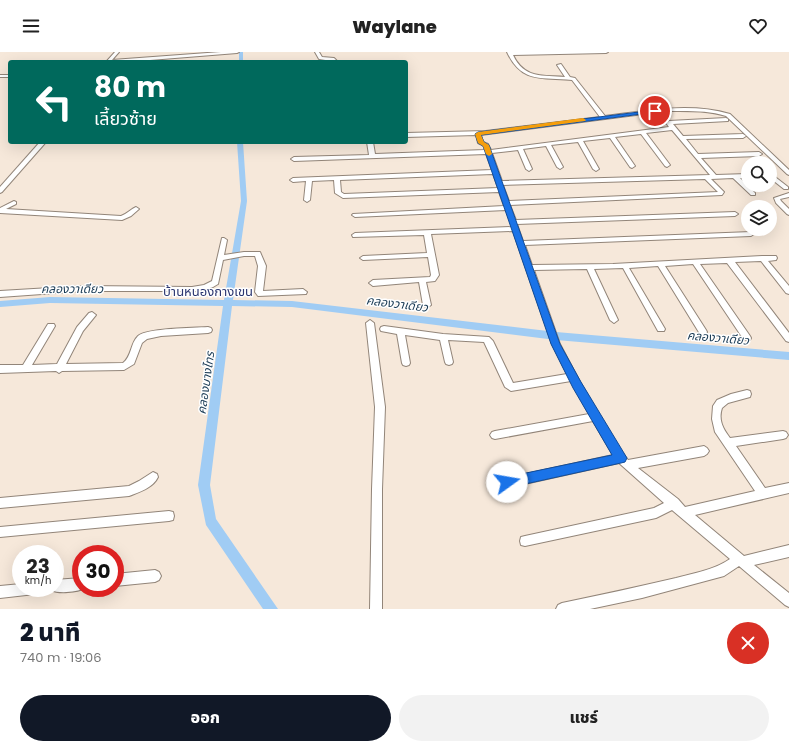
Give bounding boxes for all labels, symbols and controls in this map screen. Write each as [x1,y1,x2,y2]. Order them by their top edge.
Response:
text: Waylane [352,14,437,39]
icon: menu [20,15,42,37]
icon: heart [747,15,769,37]
text: 80 m [94,68,166,107]
icon: left [28,76,80,128]
pin [638,94,672,128]
icon: arrive [644,100,666,122]
text: เลี้ยวซ้าย [94,106,157,131]
map controls [741,156,777,236]
button: search [741,156,777,192]
button: layers [741,200,777,236]
water label: คลองวาเดียว [41,280,104,297]
district label: บ้านหนองกางเขน [163,282,253,301]
water label: คลองวาเดียว [365,291,430,316]
water label: คลองวาเดียว [686,326,751,349]
water label: คลองบางไทร [193,349,218,415]
position arrow [486,461,528,503]
speed limit sign: 30 [72,545,124,597]
text: 23 [26,552,50,580]
text: km/h [25,573,51,588]
text: 2 นาที [20,616,80,649]
button: close [727,622,769,664]
text: 740 m · 19:06 [20,648,102,667]
button: ออก [20,695,391,741]
button: แชร์ [399,695,769,741]

